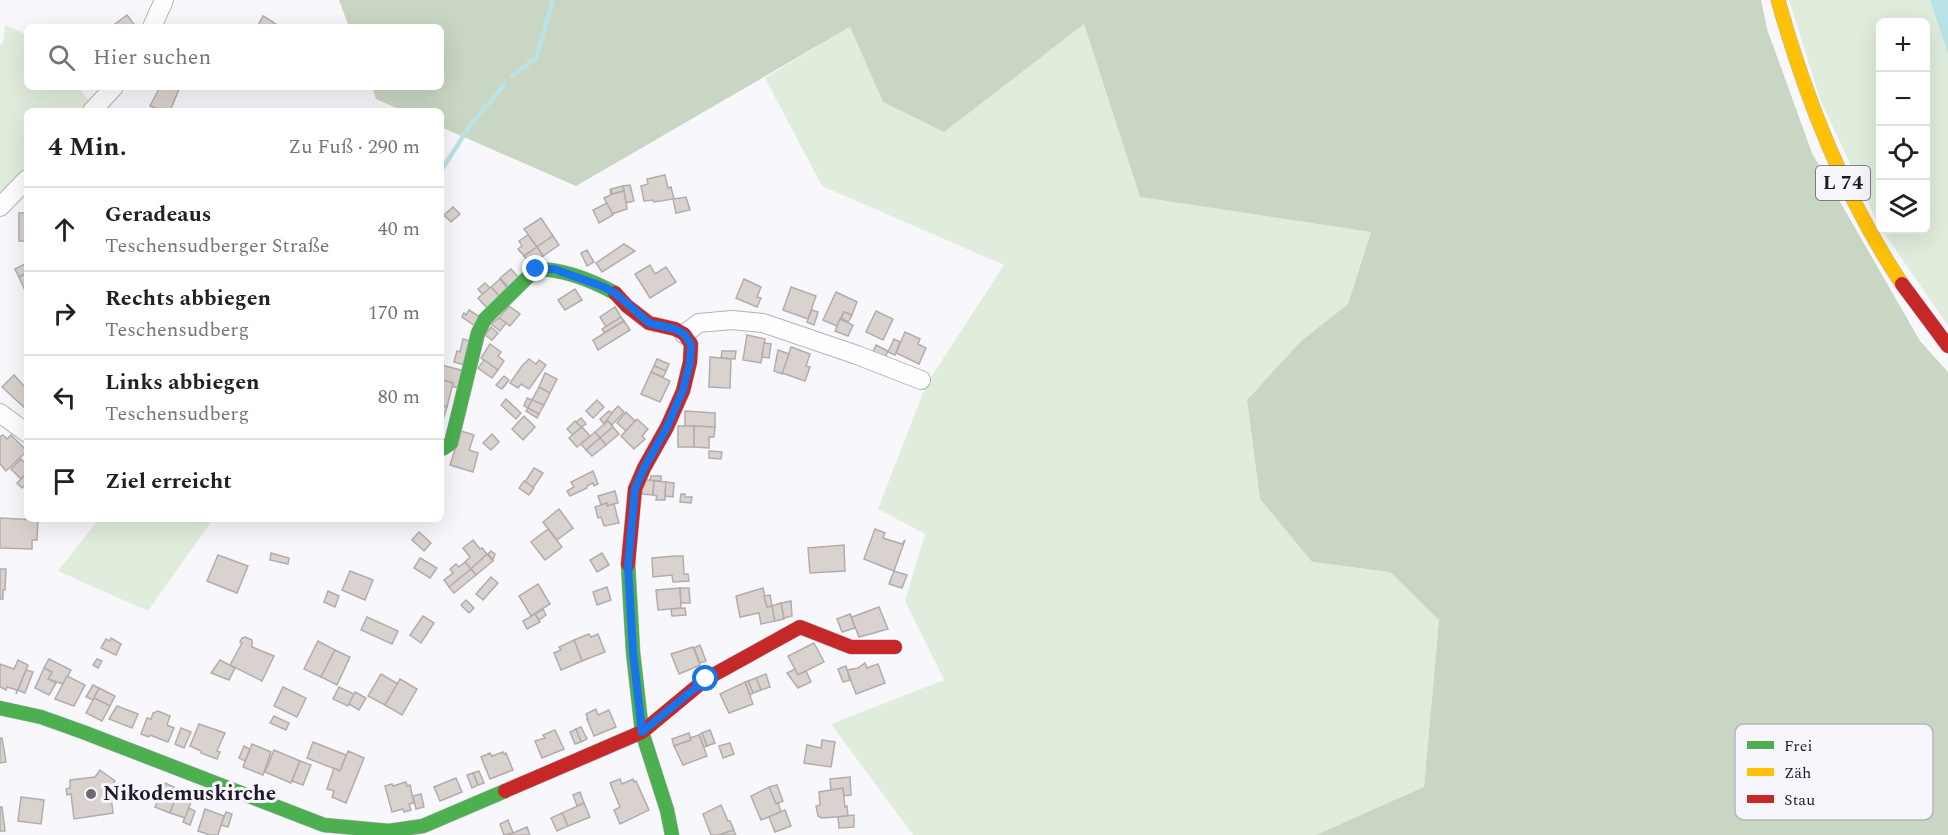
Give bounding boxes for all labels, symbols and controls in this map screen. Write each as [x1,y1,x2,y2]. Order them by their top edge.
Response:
map controls [1876,18,1930,234]
button: + [1876,18,1930,72]
search box [24,24,444,90]
icon: search [45,41,78,74]
text: Hier suchen [93,41,211,74]
button: − [1876,72,1930,126]
button: locate [1876,126,1930,180]
text: 4 Min. [48,127,127,167]
text: Zu Fuß · 290 m [288,132,420,162]
road number: L 74 [1816,166,1870,200]
button: layers [1876,180,1930,234]
text: Geradeaus [105,198,211,231]
icon: ahead [48,213,81,246]
text: 40 m [378,214,420,244]
text: Teschensudberger Straße [105,231,329,261]
route end [522,255,548,281]
text: Rechts abbiegen [105,282,271,315]
icon: right [48,297,81,330]
text: 170 m [368,298,420,328]
text: Teschensudberg [105,315,249,345]
text: Links abbiegen [105,366,260,399]
icon: left [48,381,81,414]
text: 80 m [378,382,420,412]
text: Teschensudberg [105,399,249,429]
icon: arrive [48,465,81,498]
text: Ziel erreicht [105,465,232,498]
route start [692,665,718,691]
legend [1735,724,1933,820]
text: Frei [1784,734,1812,758]
text: Zäh [1784,761,1811,785]
place label: Nikodemuskirche [103,778,276,810]
marker: Nikodemuskirche [84,787,98,801]
text: Stau [1784,788,1815,812]

